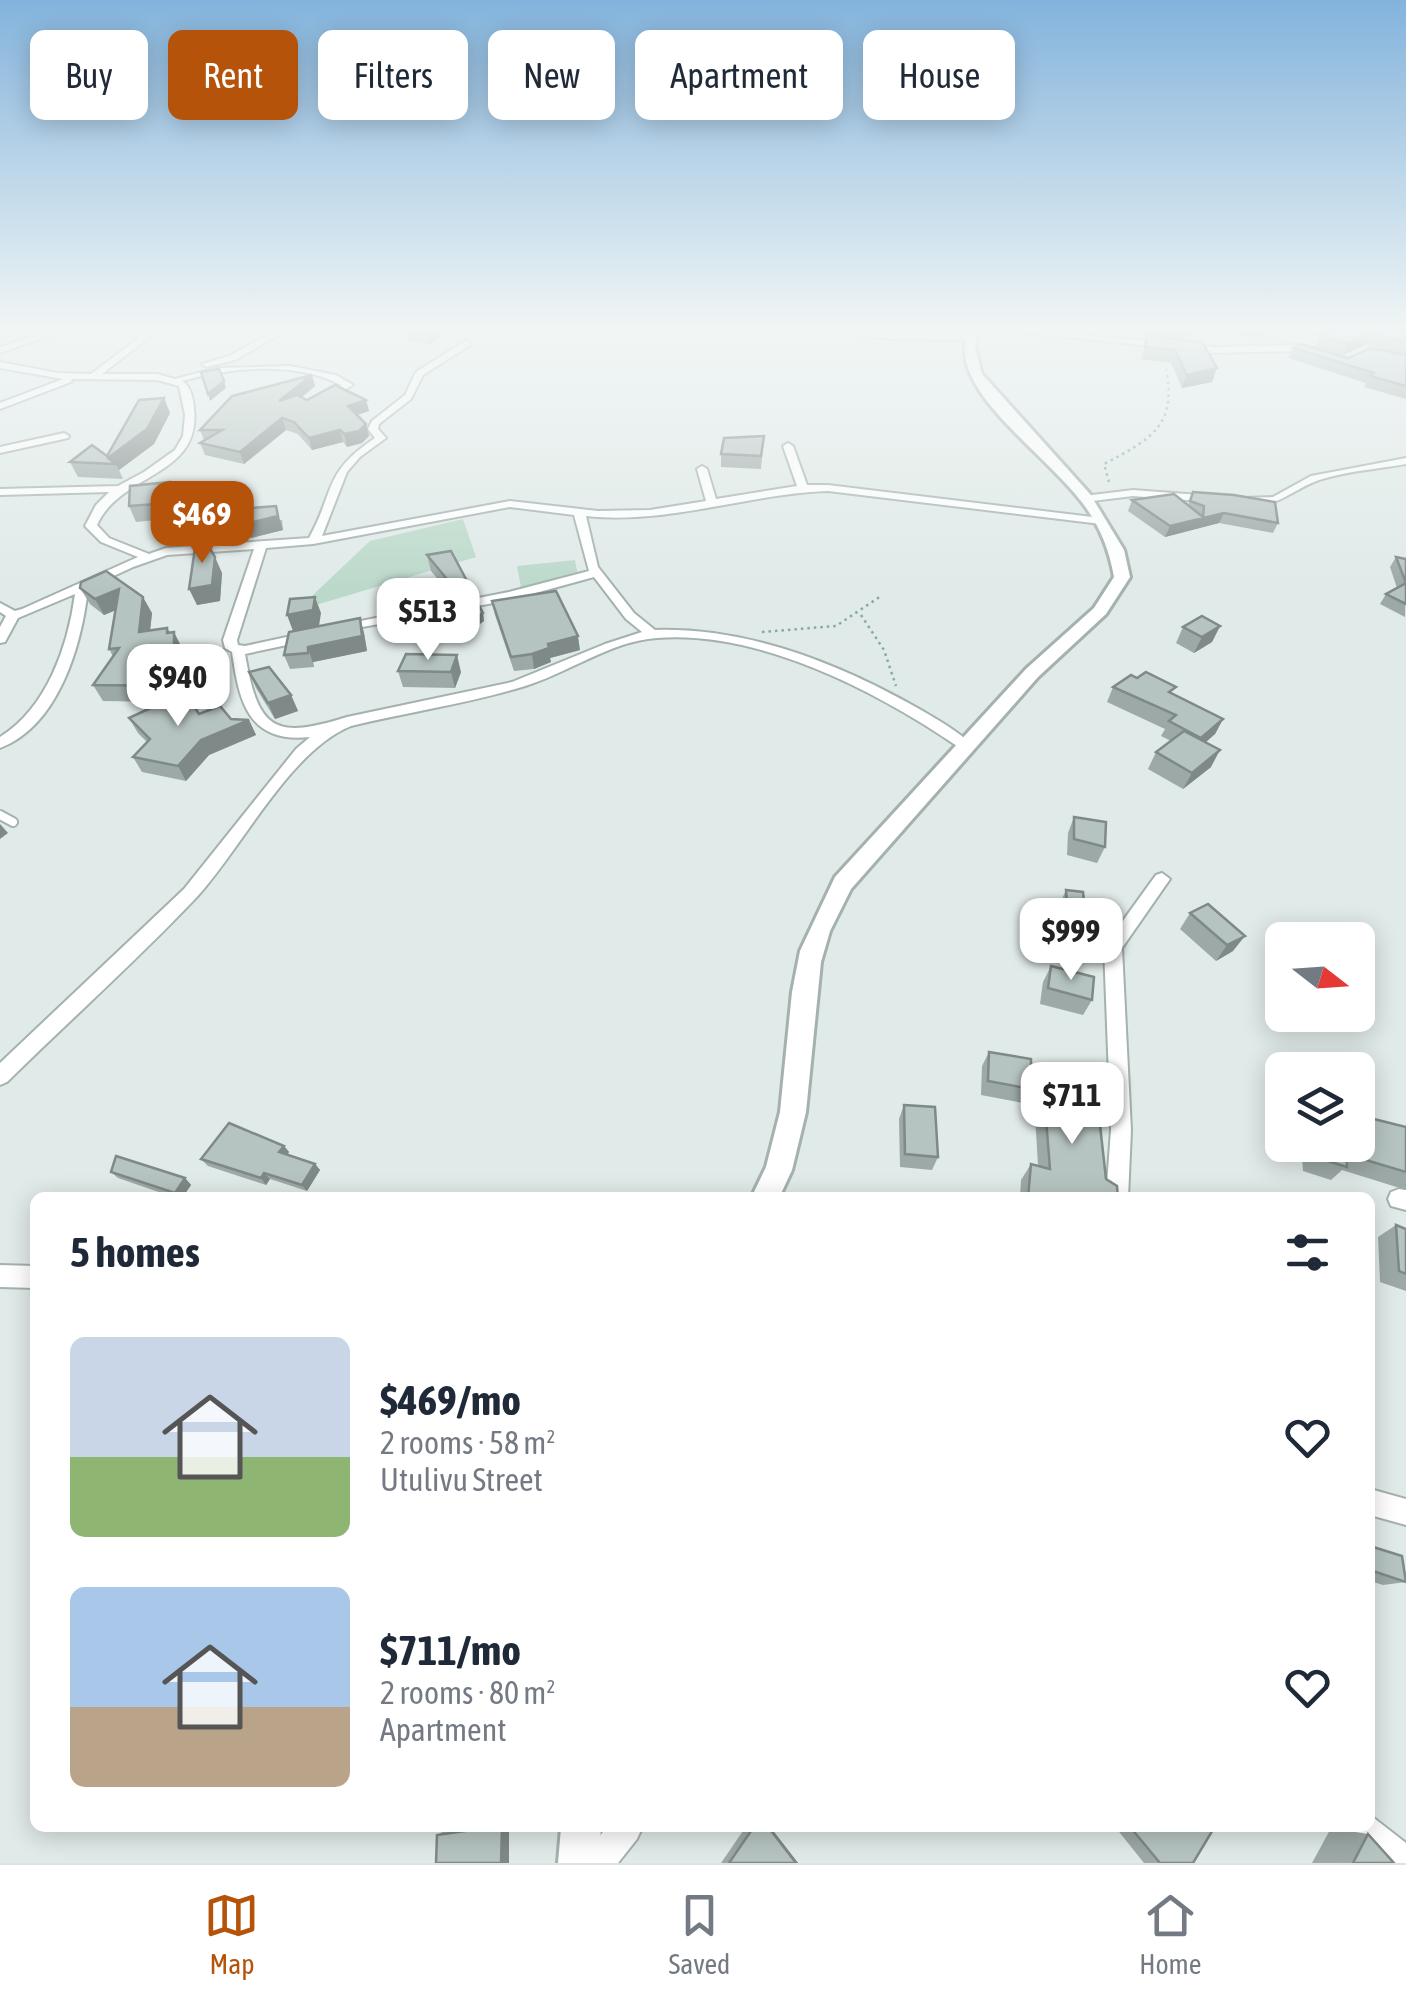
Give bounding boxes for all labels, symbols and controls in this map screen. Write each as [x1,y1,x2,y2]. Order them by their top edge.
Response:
chip: Buy [30,30,148,120]
chip: Rent [168,30,298,120]
chip: Filters [318,30,468,120]
chip: New [488,30,615,120]
chip: Apartment [635,30,843,120]
chip: House [863,30,1015,120]
pin: $469 [143,481,261,566]
text: $469 [173,495,231,532]
pin: $513 [369,578,487,663]
text: $513 [399,592,457,629]
pin: $940 [119,644,237,729]
text: $940 [149,658,207,695]
pin: $999 [1012,898,1130,983]
text: $999 [1042,912,1100,949]
north arrow [1265,922,1375,1032]
map controls [1265,922,1375,1162]
button: layers [1265,1052,1375,1162]
pin: $711 [1013,1062,1131,1147]
text: $711 [1043,1076,1101,1113]
icon: filters [1280,1225,1335,1280]
text: 5 homes [70,1228,200,1276]
text: $469/mo [380,1376,521,1424]
icon: home [150,1377,270,1497]
icon: heart [1280,1410,1335,1465]
text: 2 rooms · 58 m² [380,1424,555,1461]
text: Utulivu Street [380,1461,543,1498]
text: $711/mo [380,1626,521,1674]
icon: home [150,1627,270,1747]
icon: heart [1280,1660,1335,1715]
text: 2 rooms · 80 m² [380,1674,555,1711]
text: Apartment [380,1711,506,1748]
tab: Map [204,1888,259,1980]
tab: Saved [668,1888,730,1980]
tab: Home [1139,1888,1202,1980]

